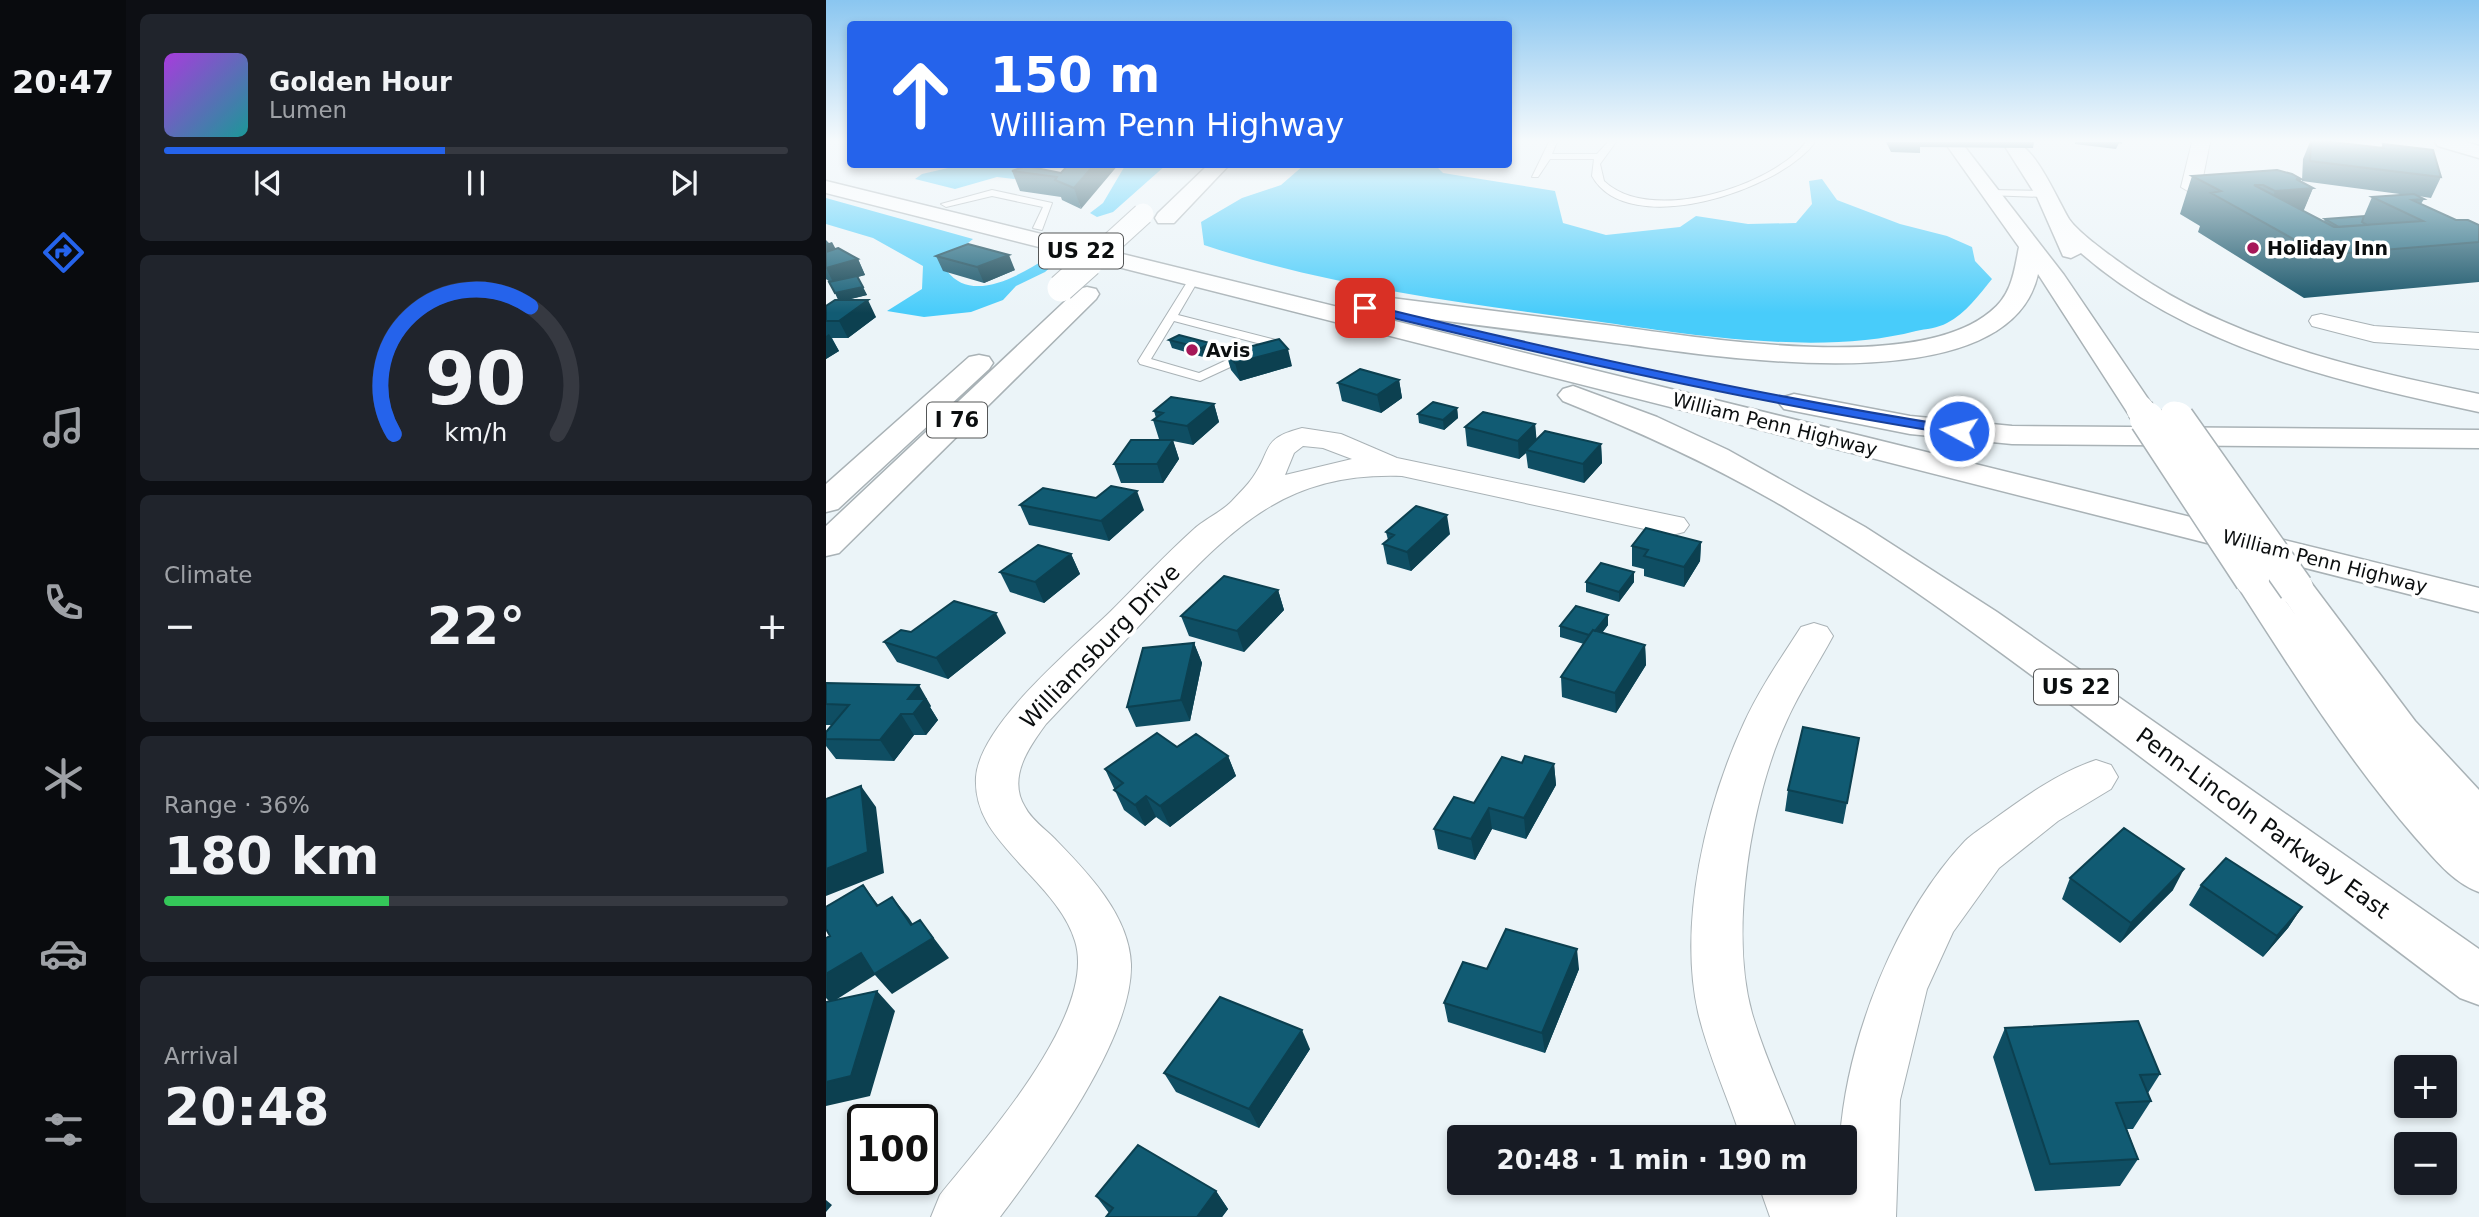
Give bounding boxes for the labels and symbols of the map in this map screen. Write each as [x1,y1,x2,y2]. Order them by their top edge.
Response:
road number: US 22 [1039,233,1123,268]
place label: Holiday Inn [2267,237,2388,259]
marker: Holiday Inn [2245,240,2261,256]
pin [1335,278,1395,338]
place label: Avis [1206,339,1250,361]
marker: Avis [1184,342,1200,358]
street label: William Penn Highway [1670,388,1880,460]
position arrow [1922,394,1996,468]
road number: I 76 [927,402,987,438]
street label: William Penn Highway [2220,525,2430,597]
street label: Williamsburg Drive [1015,559,1185,733]
road number: US 22 [2034,670,2118,704]
street label: Penn-Lincoln Parkway East [2131,722,2395,924]
speed limit sign: 100 [847,1104,938,1195]

